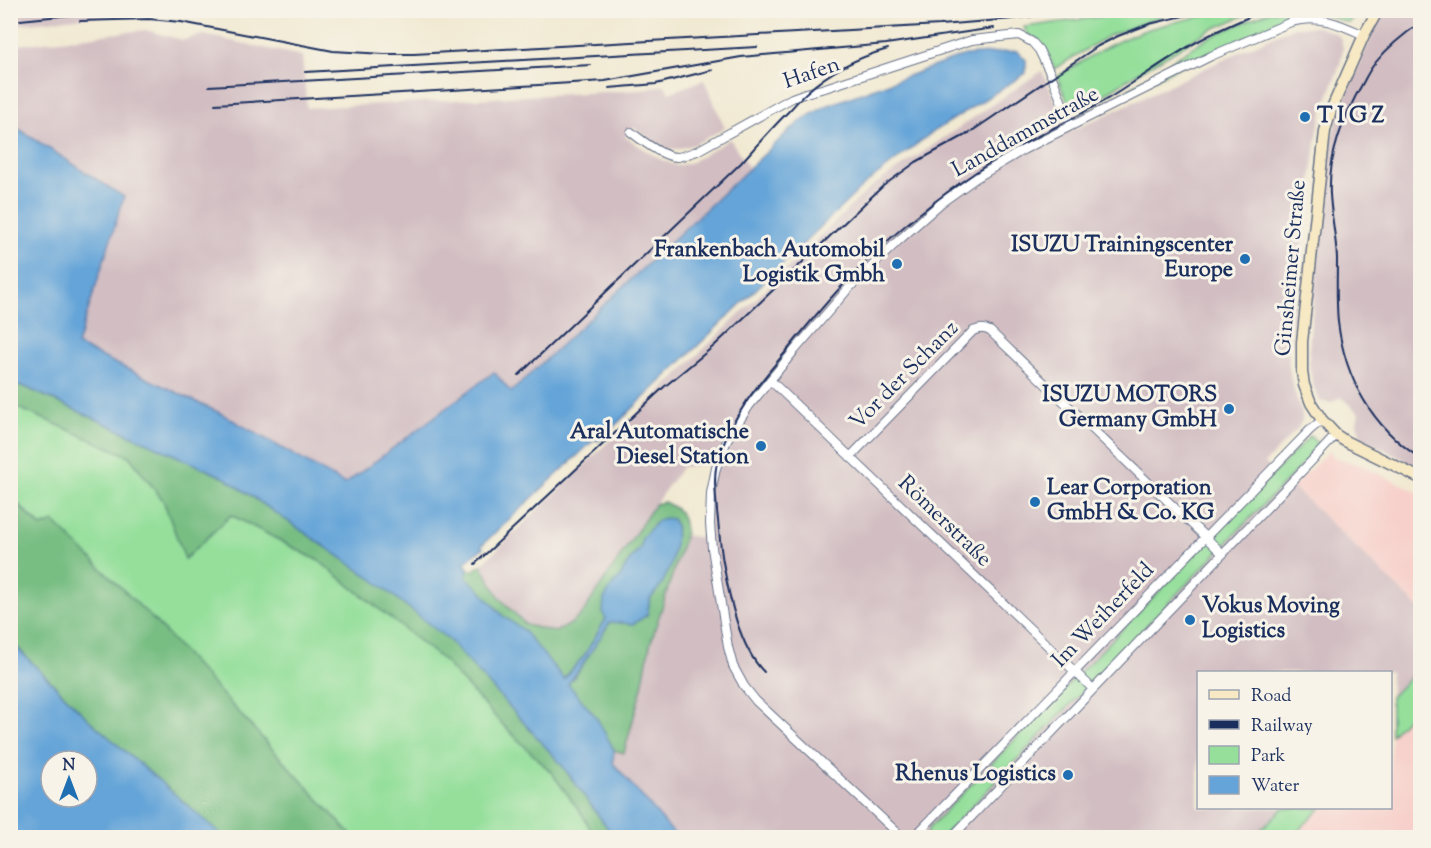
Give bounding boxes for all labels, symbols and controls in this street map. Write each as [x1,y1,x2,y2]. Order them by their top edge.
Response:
street label: Hafen [779,49,845,99]
street label: Landdammstraße [947,79,1105,187]
place label: T I G Z [1317,101,1385,133]
marker: T I G Z [1298,110,1312,124]
street label: Ginsheimer Straße [1268,178,1316,358]
place label: ISUZU Trainingscenter Europe [1011,230,1234,287]
place label: Frankenbach Automobil Logistik Gmbh [654,235,886,292]
marker: ISUZU Trainingscenter Europe [1238,252,1252,266]
marker: Frankenbach Automobil Logistik Gmbh [890,257,904,271]
street label: Vor der Schanz [843,314,967,438]
place label: ISUZU MOTORS Germany GmbH [1042,380,1218,437]
marker: ISUZU MOTORS Germany GmbH [1222,402,1236,416]
place label: Aral Automatische Diesel Station [570,417,749,474]
marker: Aral Automatische Diesel Station [754,439,768,453]
street label: Römerstraße [890,469,998,575]
place label: Lear Corporation GmbH & Co. KG [1047,473,1214,530]
marker: Lear Corporation GmbH & Co. KG [1028,495,1042,509]
street label: Im Weiherfeld [1045,556,1163,676]
place label: Vokus Moving Logistics [1202,591,1340,648]
marker: Vokus Moving Logistics [1183,613,1197,627]
legend [1197,671,1392,809]
text: Road [1251,684,1291,710]
text: Railway [1251,714,1313,740]
text: Park [1251,744,1286,770]
north arrow [39,749,99,809]
text: N [63,755,76,778]
place label: Rhenus Logistics [895,759,1056,791]
marker: Rhenus Logistics [1061,768,1075,782]
text: Water [1251,774,1300,800]

